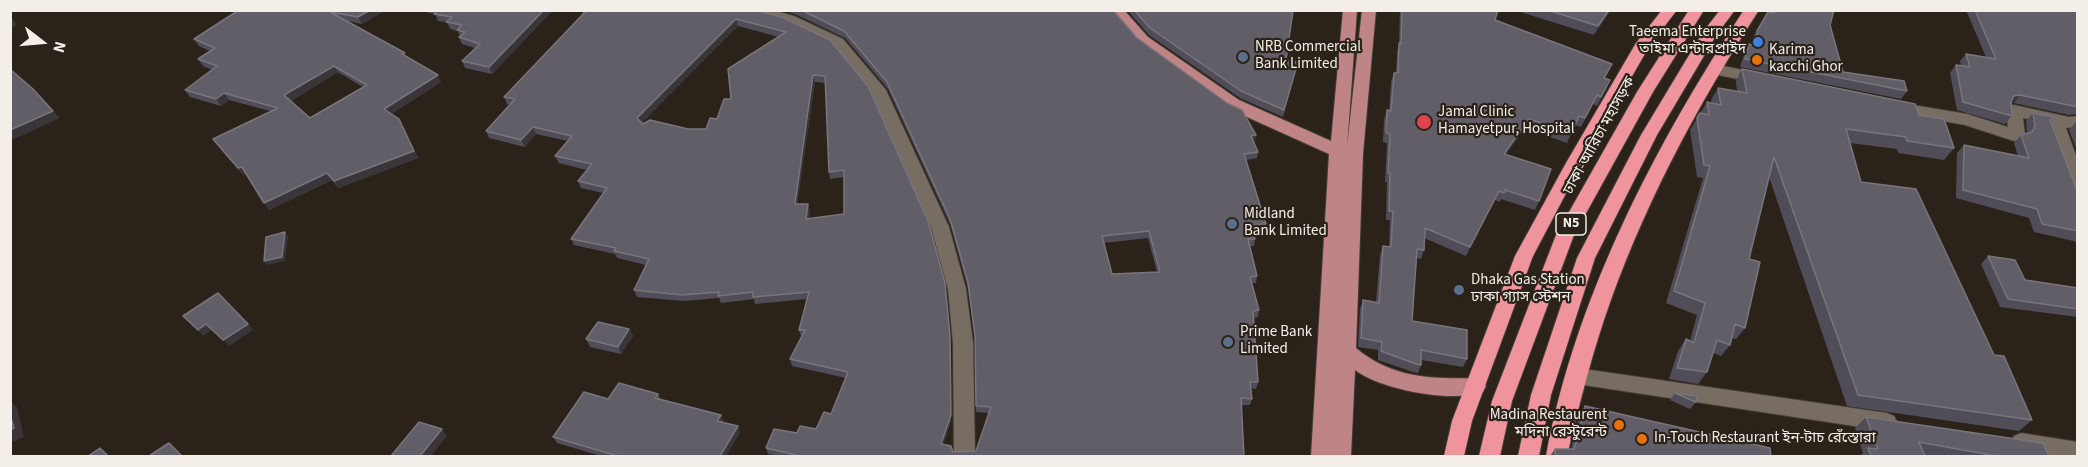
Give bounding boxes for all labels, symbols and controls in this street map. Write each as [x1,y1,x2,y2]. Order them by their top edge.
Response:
north arrow [12,12,72,72]
place label: Taeema Enterprise তাইমা এন্টারপ্রাইদ [1629,24,1746,59]
marker: Taeema Enterprise তাইমা এন্টারপ্রাইদ [1751,35,1765,49]
text: N [47,39,71,55]
place label: NRB Commercial Bank Limited [1255,39,1361,74]
place label: Karima kacchi Ghor [1769,42,1843,77]
marker: NRB Commercial Bank Limited [1236,50,1250,64]
marker: Karima kacchi Ghor [1750,53,1764,67]
street label: ঢাকা-আরিচা মহাসড়ক [1560,74,1640,198]
place label: Jamal Clinic Hamayetpur, Hospital [1438,104,1575,139]
marker: Jamal Clinic Hamayetpur, Hospital [1415,113,1433,131]
place label: Midland Bank Limited [1244,206,1327,241]
road number: N5 [1556,213,1586,235]
marker: Midland Bank Limited [1225,217,1239,231]
place label: Dhaka Gas Station ঢাকা গ্যাস স্টেশন [1471,272,1585,307]
marker: Dhaka Gas Station ঢাকা গ্যাস স্টেশন [1452,283,1466,297]
place label: Prime Bank Limited [1240,324,1312,359]
marker: Prime Bank Limited [1221,335,1235,349]
place label: Madina Restaurent মদিনা রেস্টুরেন্ট [1490,407,1607,442]
marker: Madina Restaurent মদিনা রেস্টুরেন্ট [1612,418,1626,432]
place label: In-Touch Restaurant ইন-টাচ রেঁস্তোরা [1654,430,1876,448]
marker: In-Touch Restaurant ইন-টাচ রেঁস্তোরা [1635,432,1649,446]

